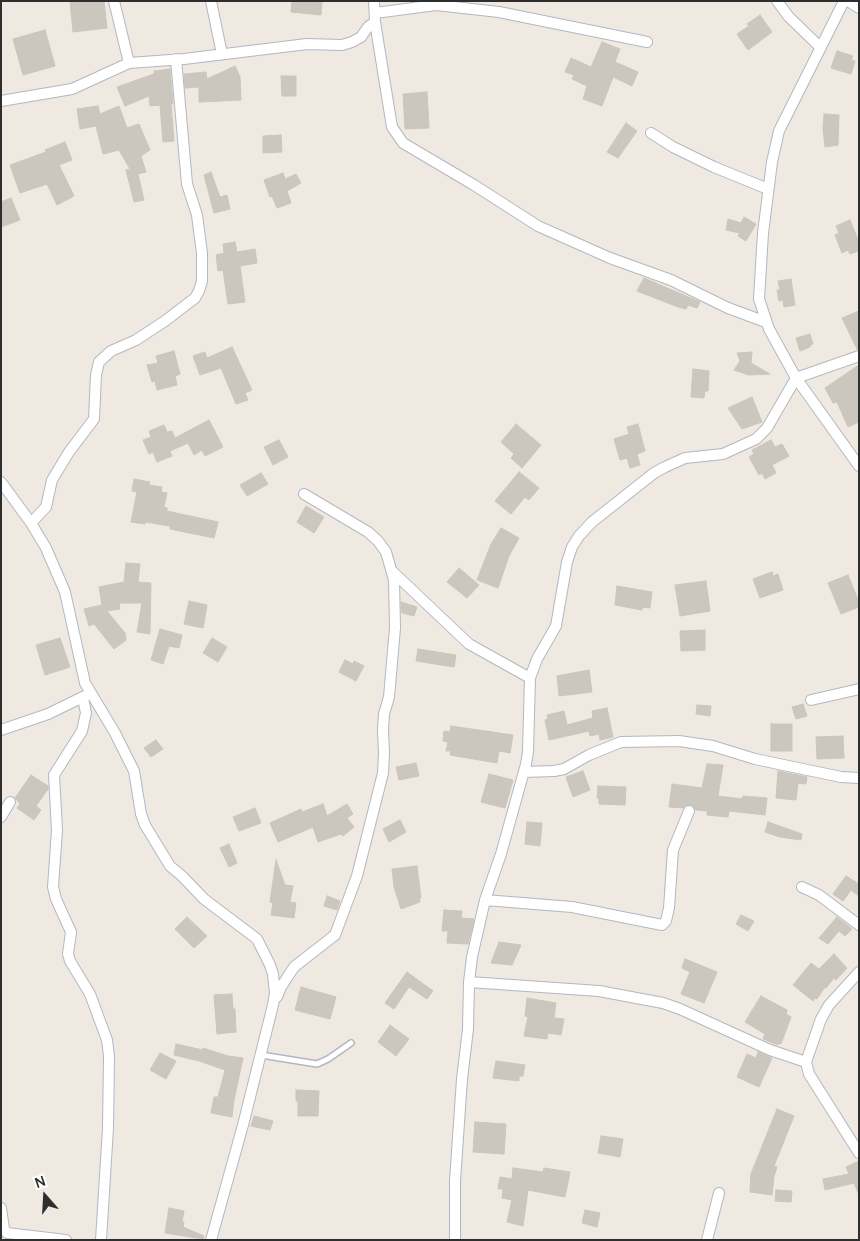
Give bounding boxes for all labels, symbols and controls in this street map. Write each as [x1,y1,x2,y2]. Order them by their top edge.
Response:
north arrow [20,1171,70,1221]
text: N [32,1171,48,1192]

